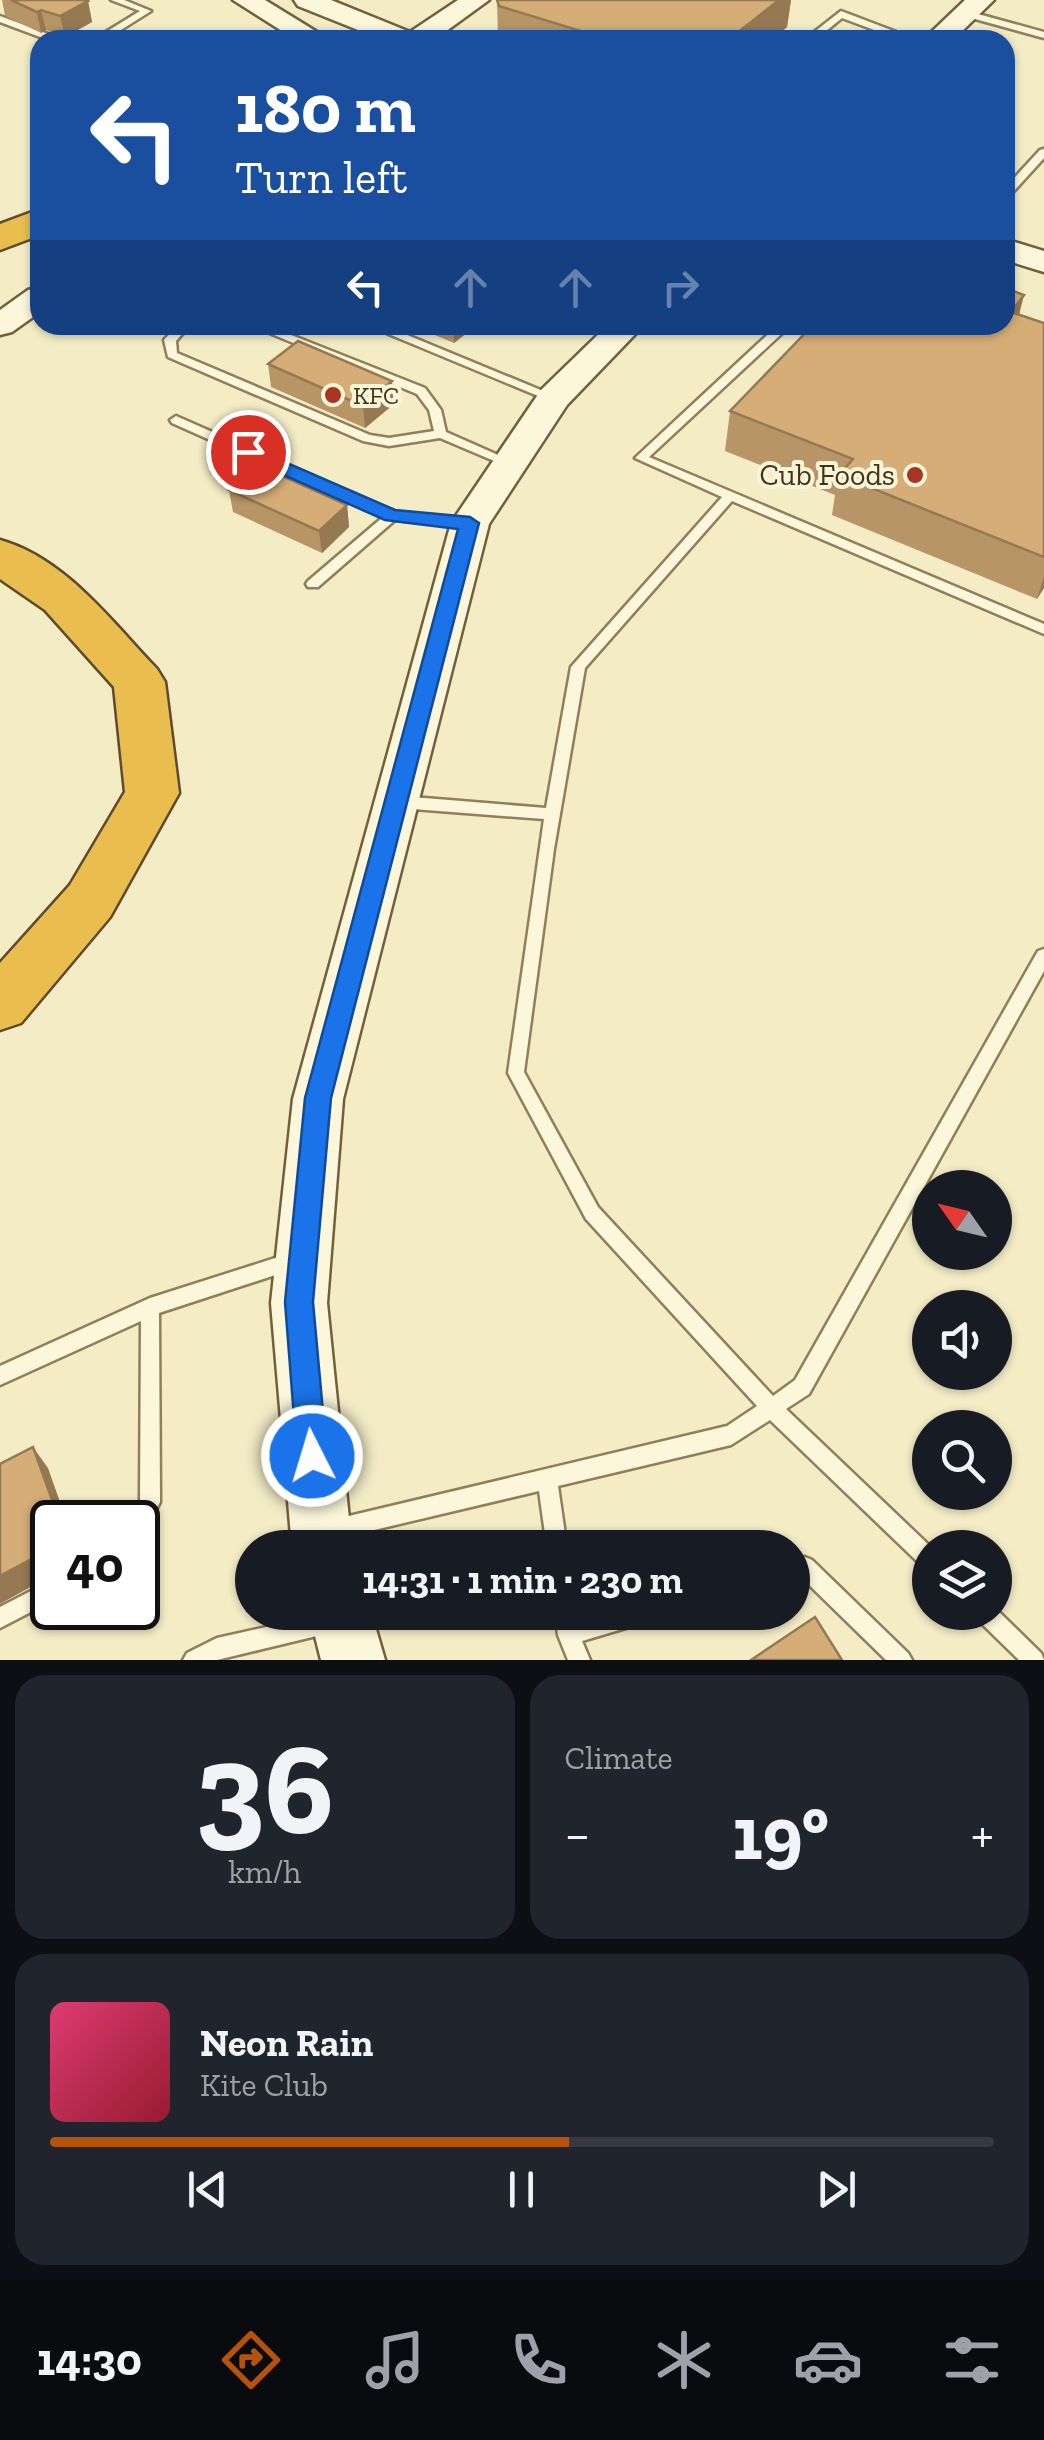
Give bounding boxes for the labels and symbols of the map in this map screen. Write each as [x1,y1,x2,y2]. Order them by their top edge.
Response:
place label: KFC [353,380,399,410]
marker: KFC [322,384,344,406]
pin [206,410,291,495]
place label: Cub Foods [759,457,895,493]
marker: Cub Foods [904,464,926,486]
north arrow [912,1170,1012,1270]
position arrow [260,1404,364,1508]
speed limit sign: 40 [30,1500,160,1630]

